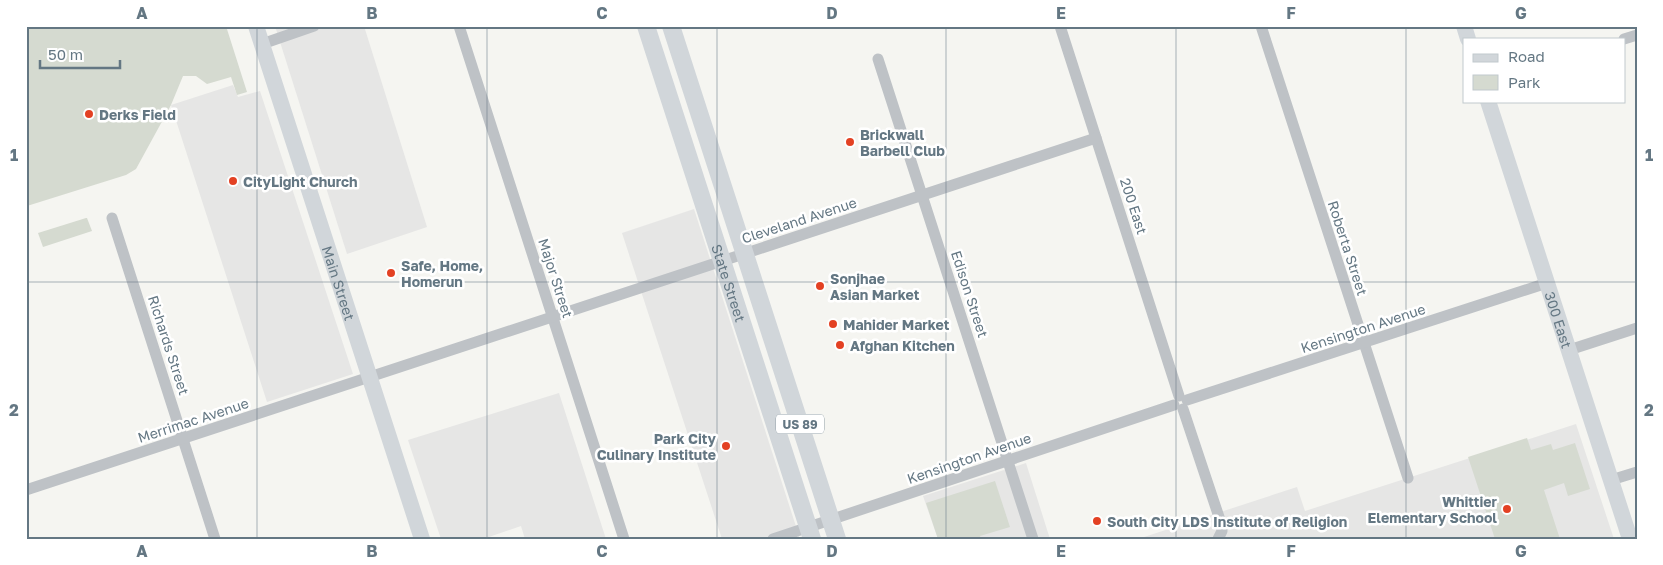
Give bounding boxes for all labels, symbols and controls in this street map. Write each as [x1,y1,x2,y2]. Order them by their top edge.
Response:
text: A [136,3,148,23]
text: B [366,3,378,23]
text: C [596,3,608,23]
text: D [826,3,838,23]
text: E [1056,3,1066,23]
text: F [1286,3,1296,23]
text: G [1515,3,1527,23]
scale bar [40,38,120,70]
legend [1463,38,1626,102]
text: 50 m [48,45,83,63]
text: Road [1508,47,1545,65]
text: Park [1508,73,1541,91]
place label: Derks Field [99,106,176,123]
marker: Derks Field [83,108,95,120]
place label: Brickwall Barbell Club [860,126,945,159]
marker: Brickwall Barbell Club [844,136,856,148]
text: 1 [10,145,18,165]
text: 1 [1645,145,1653,165]
place label: CityLight Church [243,173,357,190]
marker: CityLight Church [227,175,239,187]
street label: 200 East [1117,176,1151,236]
street label: Cleveland Avenue [739,193,859,247]
street label: Roberta Street [1325,198,1371,298]
street label: Major Street [535,236,577,320]
street label: State Street [709,242,750,324]
street label: Main Street [319,243,359,322]
street label: Edison Street [948,249,992,339]
place label: Safe, Home, Homerun [401,257,483,290]
marker: Safe, Home, Homerun [385,267,397,279]
place label: Sonjhae Asian Market [830,270,920,303]
marker: Sonjhae Asian Market [814,280,826,292]
street label: 300 East [1542,289,1576,350]
street label: Richards Street [145,293,193,397]
street label: Kensington Avenue [1299,300,1427,356]
place label: Mahider Market [843,316,950,333]
marker: Mahider Market [827,318,839,330]
place label: Afghan Kitchen [850,337,955,354]
marker: Afghan Kitchen [834,339,846,351]
street label: Merrimac Avenue [135,394,251,446]
text: 2 [9,400,19,420]
text: 2 [1644,400,1654,420]
road number: US 89 [776,414,824,434]
street label: Kensington Avenue [905,429,1033,487]
place label: Park City Culinary Institute [597,430,717,463]
marker: Park City Culinary Institute [720,440,732,452]
place label: Whittier Elementary School [1368,493,1498,526]
marker: Whittier Elementary School [1501,503,1513,515]
place label: South City LDS Institute of Religion [1107,513,1347,530]
marker: South City LDS Institute of Religion [1091,515,1103,527]
text: A [136,541,148,561]
text: B [366,541,378,561]
text: C [596,541,608,561]
text: D [826,541,838,561]
text: E [1056,541,1066,561]
text: F [1286,541,1296,561]
text: G [1515,541,1527,561]

